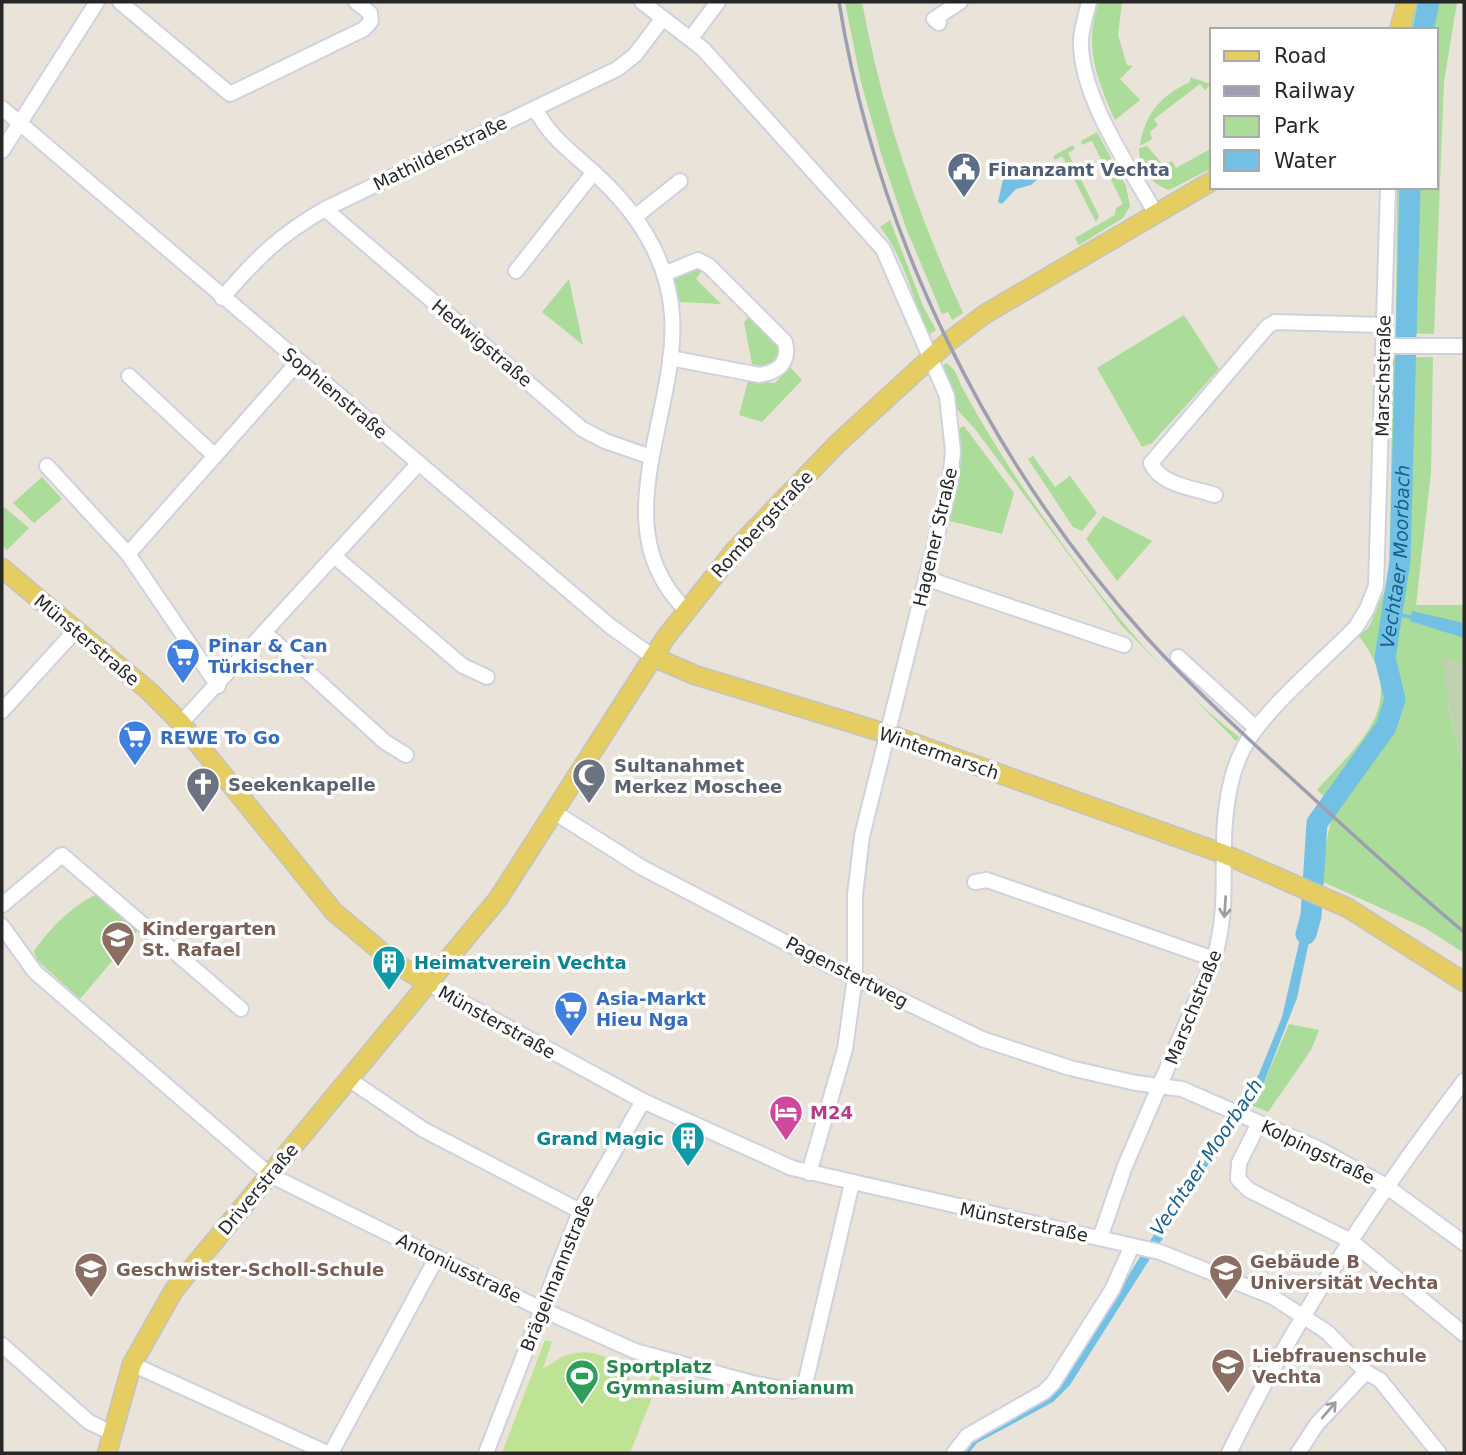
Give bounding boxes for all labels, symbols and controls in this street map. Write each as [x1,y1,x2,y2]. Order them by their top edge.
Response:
legend [1210,28,1438,189]
text: Road [1274,44,1327,68]
text: Railway [1274,79,1355,103]
street label: Mathildenstraße [370,112,510,194]
text: Park [1274,114,1320,138]
text: Water [1274,149,1336,173]
public building icon: Finanzamt Vechta [945,150,983,199]
place label: Finanzamt Vechta [988,159,1170,180]
street label: Hedwigstraße [428,295,536,391]
street label: Marschstraße [1371,315,1395,437]
street label: Sophienstraße [278,343,392,443]
water label: Vechtaer Moorbach [1376,464,1414,650]
street label: Hagener Straße [909,465,961,609]
street label: Rombergstraße [707,466,817,582]
street label: Münsterstraße [30,590,144,690]
place label: Pinar & Can Türkischer [208,635,328,677]
supermarket icon: Pinar & Can Türkischer [164,636,202,685]
supermarket icon: REWE To Go [116,718,154,767]
street label: Wintermarsch [876,723,1002,783]
place label: REWE To Go [160,727,280,748]
place label: Sultanahmet Merkez Moschee [614,755,782,797]
mosque icon: Sultanahmet Merkez Moschee [570,756,608,805]
church icon: Seekenkapelle [184,765,222,814]
place label: Seekenkapelle [228,774,376,795]
one-way arrow [1218,895,1231,918]
place label: Kindergarten St. Rafael [142,918,276,960]
school or university icon: Kindergarten St. Rafael [99,919,137,968]
street label: Pagenstertweg [782,932,912,1012]
building icon: Heimatverein Vechta [370,943,408,992]
street label: Marschstraße [1160,947,1226,1067]
place label: Heimatverein Vechta [414,952,627,973]
street label: Münsterstraße [435,981,559,1063]
place label: Asia-Markt Hieu Nga [596,988,706,1030]
supermarket icon: Asia-Markt Hieu Nga [552,989,590,1038]
water label: Vechtaer Moorbach [1145,1074,1267,1240]
hotel icon: M24 [767,1093,805,1142]
place label: M24 [810,1102,853,1123]
street label: Kolpingstraße [1258,1116,1378,1188]
building icon: Grand Magic [669,1119,707,1168]
place label: Grand Magic [536,1128,664,1149]
street label: Driverstraße [214,1139,302,1239]
street label: Brägelmannstraße [516,1192,598,1354]
street label: Münsterstraße [958,1198,1090,1246]
street label: Antoniusstraße [393,1229,525,1307]
school or university icon: Geschwister-Scholl-Schule [72,1250,110,1299]
place label: Gebäude B Universität Vechta [1250,1251,1438,1293]
school or university icon: Gebäude B Universität Vechta [1207,1252,1245,1301]
place label: Geschwister-Scholl-Schule [116,1259,384,1280]
place label: Liebfrauenschule Vechta [1252,1345,1427,1387]
school or university icon: Liebfrauenschule Vechta [1209,1346,1247,1395]
place label: Sportplatz Gymnasium Antonianum [606,1356,854,1398]
sports icon: Sportplatz Gymnasium Antonianum [563,1357,601,1406]
one-way arrow [1321,1401,1337,1419]

